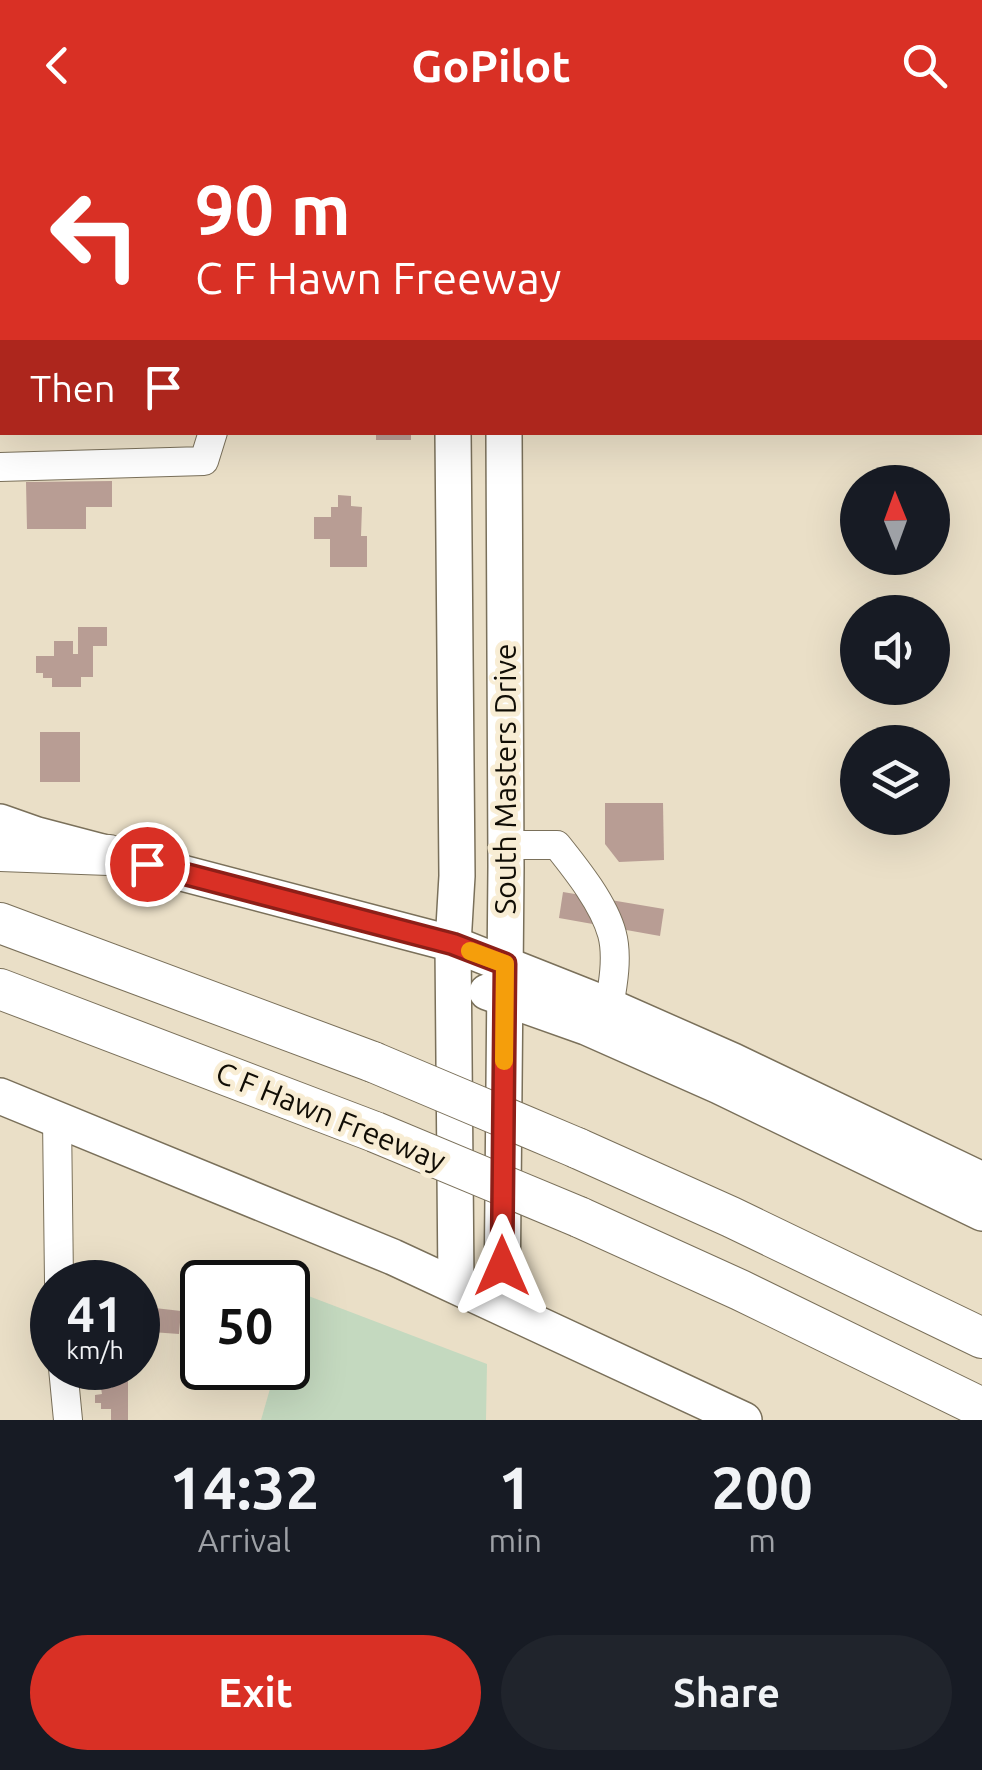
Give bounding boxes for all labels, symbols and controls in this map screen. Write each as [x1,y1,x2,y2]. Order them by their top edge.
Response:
icon: back [30,38,85,93]
icon: search [897,38,952,93]
text: GoPilot [411,40,571,91]
icon: left [30,170,160,300]
text: 90 m [195,170,351,248]
text: C F Hawn Freeway [195,252,561,303]
icon: arrive [136,360,191,415]
text: Then [30,367,116,409]
north arrow [840,465,950,575]
map controls [840,465,950,835]
button: sound [840,595,950,705]
street label: South Masters Drive [488,643,522,915]
button: layers [840,725,950,835]
pin [105,822,190,907]
icon: arrive [120,837,175,892]
street label: C F Hawn Freeway [211,1054,451,1178]
position arrow [450,1214,554,1318]
speed limit sign: 50 [180,1260,310,1390]
text: 41 [67,1285,123,1341]
text: km/h [66,1336,124,1364]
text: 14:32 [169,1453,319,1520]
text: 1 [498,1453,532,1520]
text: 200 [711,1453,813,1520]
text: Arrival [198,1522,291,1558]
text: min [488,1522,542,1558]
text: m [748,1522,776,1558]
button: Exit [30,1635,481,1750]
button: Share [501,1635,952,1750]

